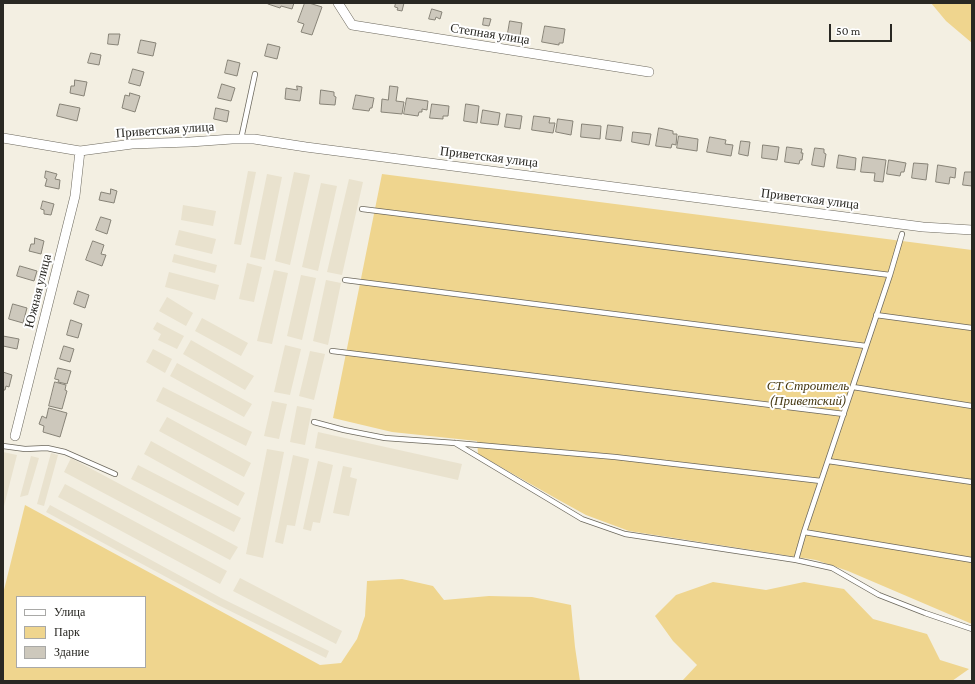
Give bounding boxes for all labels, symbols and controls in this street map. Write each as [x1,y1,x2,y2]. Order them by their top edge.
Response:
scale bar [831,16,894,42]
street label: Степная улица [449,20,531,48]
text: 50 m [836,24,860,38]
street label: Приветская улица [115,119,215,141]
street label: Приветская улица [439,143,539,171]
street label: Приветская улица [760,185,860,213]
street label: Южная улица [21,252,55,330]
park label: СТ Строитель (Приветский) [767,378,849,409]
legend [16,596,146,668]
text: Улица [54,605,85,619]
text: Парк [54,625,80,639]
text: Здание [54,645,89,659]

